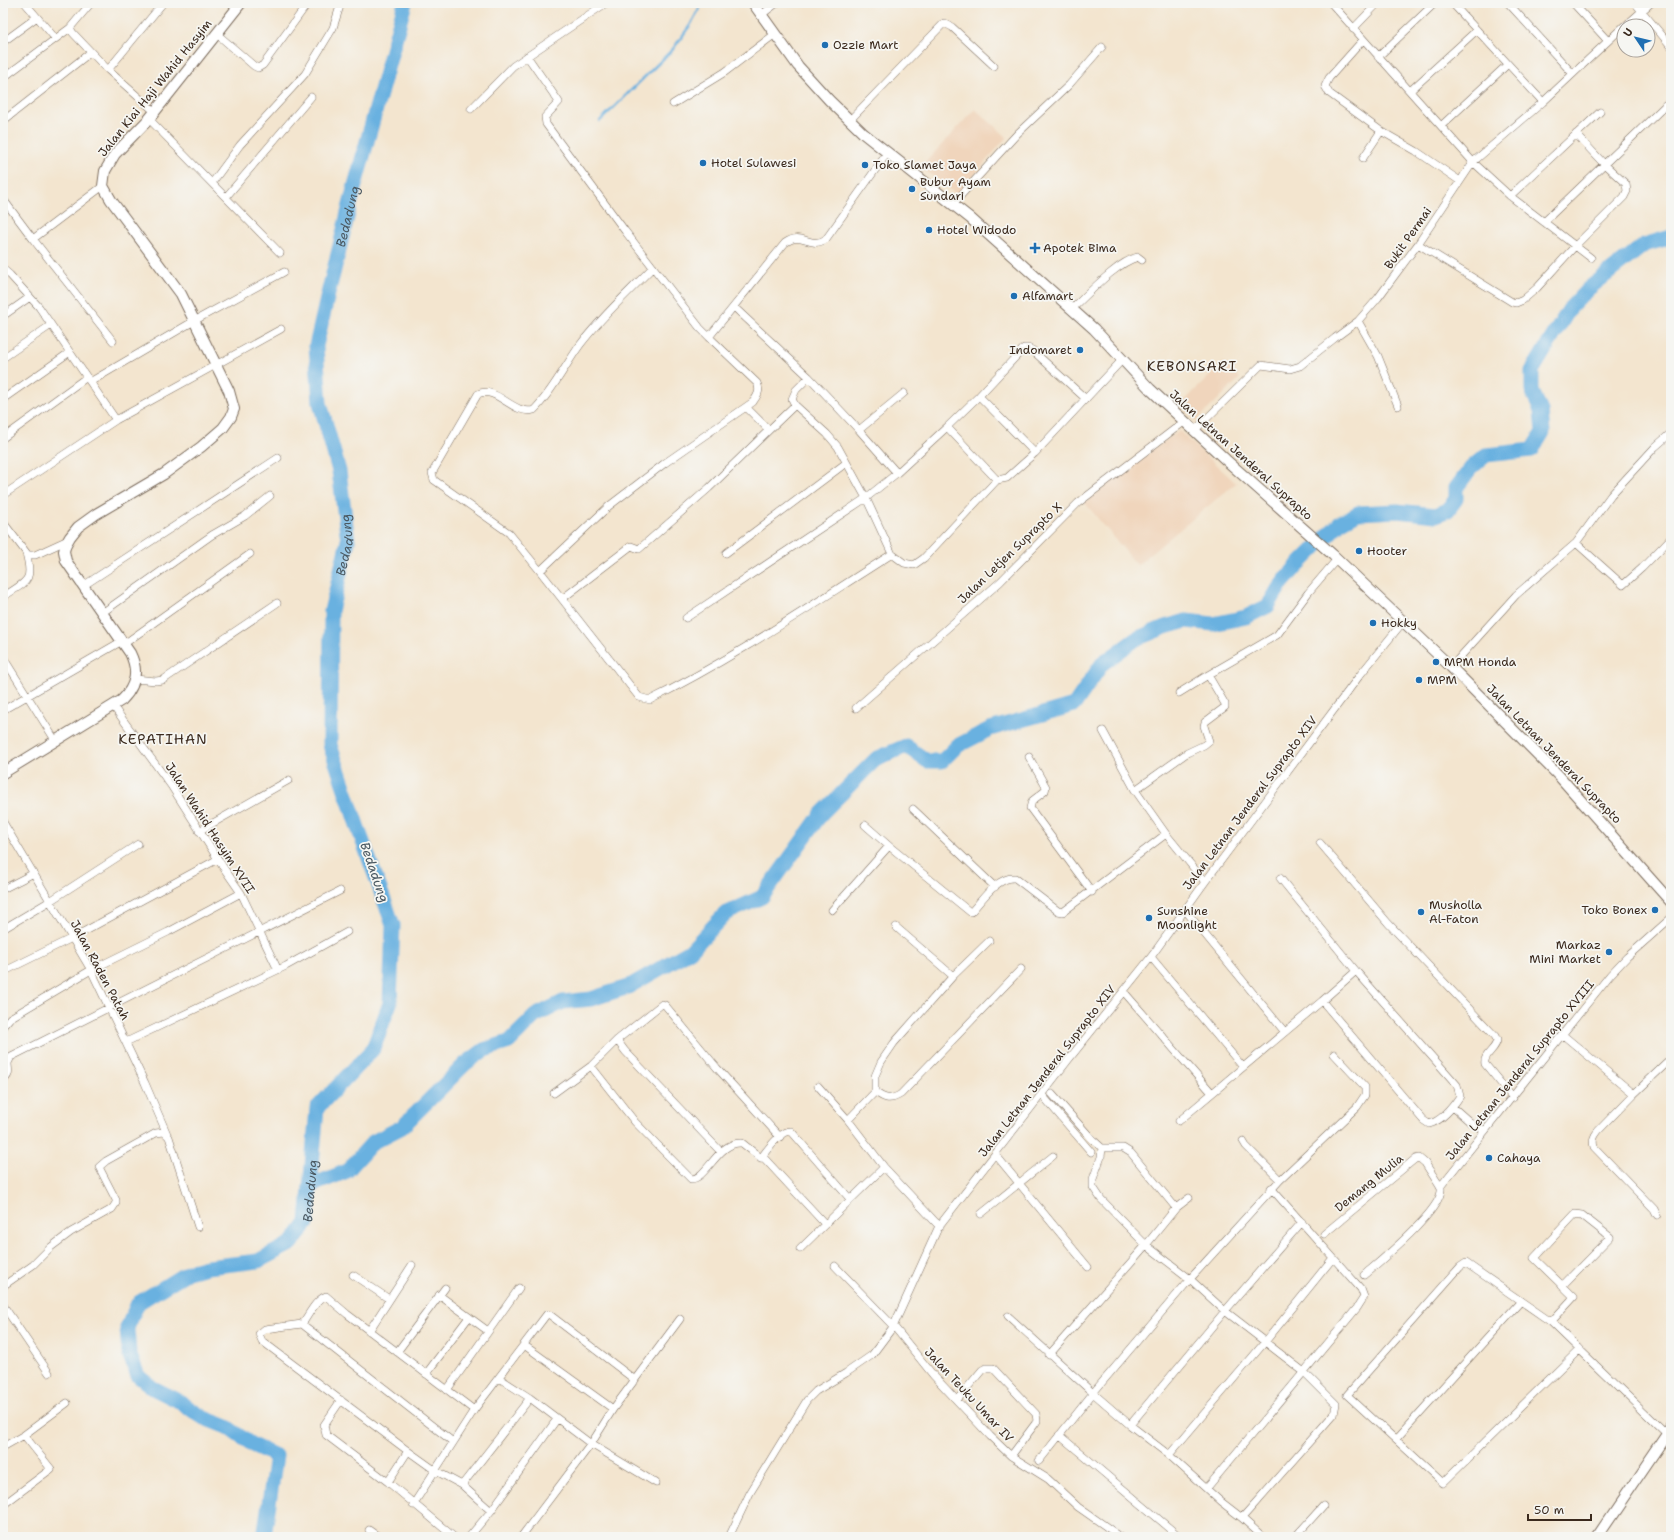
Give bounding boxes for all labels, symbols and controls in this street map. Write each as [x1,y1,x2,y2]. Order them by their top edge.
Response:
street label: Jalan Kiai Haji Wahid Hasyim [95,16,215,160]
north arrow [1616,18,1656,58]
text: U [1620,25,1637,40]
place label: Ozzie Mart [833,37,899,53]
marker: Ozzie Mart [820,40,830,50]
place label: Hotel Sulawesi [711,155,796,171]
place label: Toko Slamet Jaya [873,157,977,173]
marker: Hotel Sulawesi [698,158,708,168]
marker: Toko Slamet Jaya [860,160,870,170]
place label: Bubur Ayam Sundari [920,174,991,204]
water label: Bedadung [332,184,364,249]
marker: Bubur Ayam Sundari [907,184,917,194]
street label: Bukit Permai [1381,204,1435,272]
place label: Hotel Widodo [937,222,1016,238]
marker: Hotel Widodo [924,225,934,235]
place label: Apotek Bima [1043,240,1117,256]
marker: Apotek Bima [1030,243,1040,253]
place label: Alfamart [1022,288,1074,304]
marker: Alfamart [1009,291,1019,301]
place label: Indomaret [1009,342,1072,358]
marker: Indomaret [1075,345,1085,355]
district label: KEBONSARI [1147,357,1237,375]
street label: Jalan Letnan Jenderal Suprapto [1166,386,1316,524]
street label: Jalan Letjen Suprapto X [954,499,1066,607]
water label: Bedadung [332,513,358,578]
place label: Hooter [1367,543,1408,559]
marker: Hooter [1354,546,1364,556]
place label: Hokky [1381,615,1417,631]
marker: Hokky [1368,618,1378,628]
place label: MPM Honda [1444,654,1517,670]
marker: MPM Honda [1431,657,1441,667]
place label: MPM [1427,672,1457,688]
marker: MPM [1414,675,1424,685]
street label: Jalan Letnan Jenderal Suprapto [1483,681,1625,827]
street label: Jalan Letnan Jenderal Suprapto XIV [1179,713,1321,893]
district label: KEPATIHAN [118,730,208,748]
street label: Jalan Wahid Hasyim XVII [162,759,259,897]
water label: Bedadung [356,840,393,905]
place label: Musholla Al-Faton [1429,897,1483,927]
place label: Toko Bonex [1582,902,1647,918]
place label: Sunshine Moonlight [1157,903,1217,933]
marker: Toko Bonex [1650,905,1660,915]
marker: Musholla Al-Faton [1416,907,1426,917]
marker: Sunshine Moonlight [1144,913,1154,923]
street label: Jalan Raden Patah [67,917,133,1023]
place label: Markaz Mini Market [1529,937,1601,967]
marker: Markaz Mini Market [1604,947,1614,957]
street label: Jalan Letnan Jenderal Suprapto XVIII [1442,976,1598,1163]
street label: Jalan Letnan Jenderal Suprapto XIV [975,982,1119,1160]
street label: Demang Mulia [1332,1150,1407,1215]
place label: Cahaya [1497,1150,1541,1166]
marker: Cahaya [1484,1153,1494,1163]
water label: Bedadung [299,1159,321,1223]
street label: Jalan Teuku Umar IV [921,1344,1017,1446]
scale bar [1528,1496,1591,1522]
text: 50 m [1534,1502,1564,1518]

